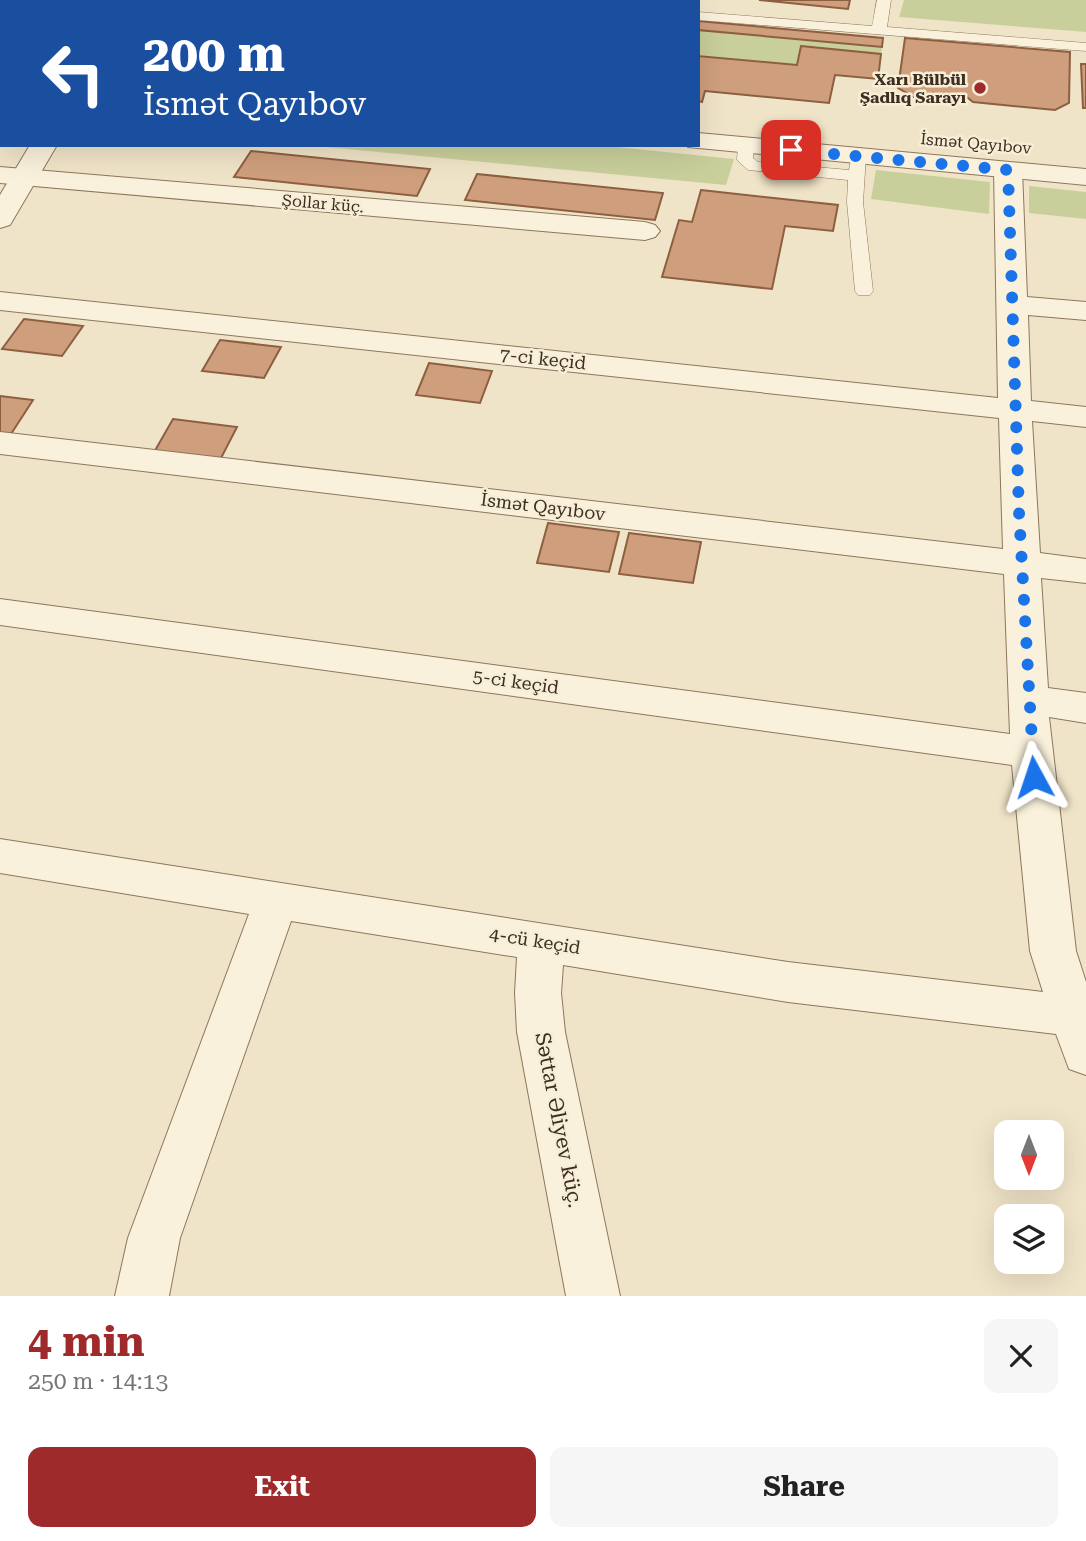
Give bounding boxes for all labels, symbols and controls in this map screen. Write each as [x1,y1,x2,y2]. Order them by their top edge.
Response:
text: 200 m [143,26,285,83]
icon: left [28,28,119,119]
place label: Xarı Bülbül Şadlıq Sarayı [860,70,967,107]
marker: Xarı Bülbül Şadlıq Sarayı [972,80,988,96]
text: İsmət Qayıbov [143,85,366,123]
pin [761,120,821,180]
street label: İsmət Qayıbov [920,129,1033,158]
icon: arrive [772,131,810,169]
street label: Şollar küç. [281,190,365,217]
street label: 7-ci keçid [499,344,588,374]
street label: İsmət Qayıbov [479,488,607,525]
street label: 5-ci keçid [472,665,561,698]
position arrow [997,740,1071,814]
street label: 4-cü keçid [488,923,583,958]
street label: Səttar Əliyev küç. [530,1030,588,1210]
north arrow [994,1120,1064,1190]
map controls [994,1120,1064,1274]
button: layers [994,1204,1064,1274]
text: 4 min [28,1317,145,1366]
button: close [984,1319,1058,1393]
text: 250 m · 14:13 [28,1368,168,1395]
button: Exit [28,1447,536,1527]
button: Share [550,1447,1058,1527]

